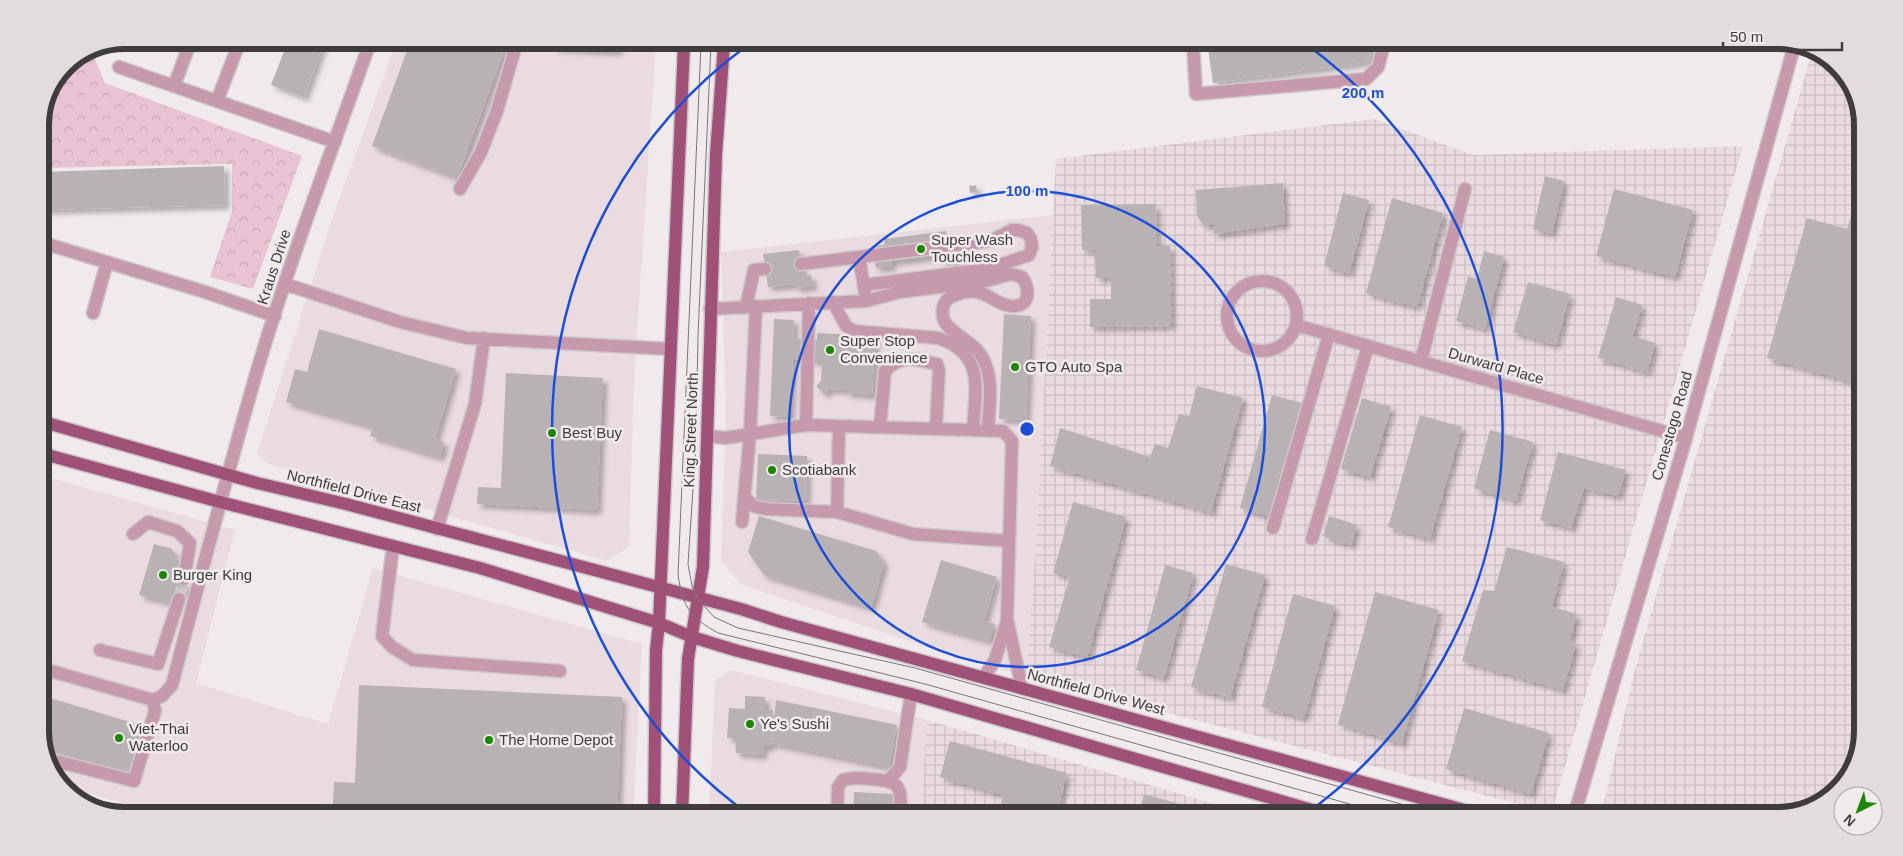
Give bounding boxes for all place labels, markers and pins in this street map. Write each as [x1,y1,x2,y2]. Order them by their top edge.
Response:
place label: Super Wash Touchless [931,231,1013,265]
marker: Super Wash Touchless [915,243,927,255]
place label: Super Stop Convenience [840,332,928,366]
marker: Super Stop Convenience [824,344,836,356]
place label: GTO Auto Spa [1025,358,1123,375]
marker: GTO Auto Spa [1009,361,1021,373]
centre of rings [1018,420,1036,438]
place label: Best Buy [562,424,623,441]
marker: Best Buy [546,427,558,439]
place label: Scotiabank [782,461,857,478]
marker: Scotiabank [766,464,778,476]
place label: Burger King [173,566,252,583]
marker: Burger King [157,569,169,581]
place label: Ye's Sushi [760,715,829,732]
marker: Ye's Sushi [744,718,756,730]
place label: Viet-Thai Waterloo [129,720,189,754]
place label: The Home Depot [499,731,614,748]
marker: Viet-Thai Waterloo [113,732,125,744]
marker: The Home Depot [483,734,495,746]

